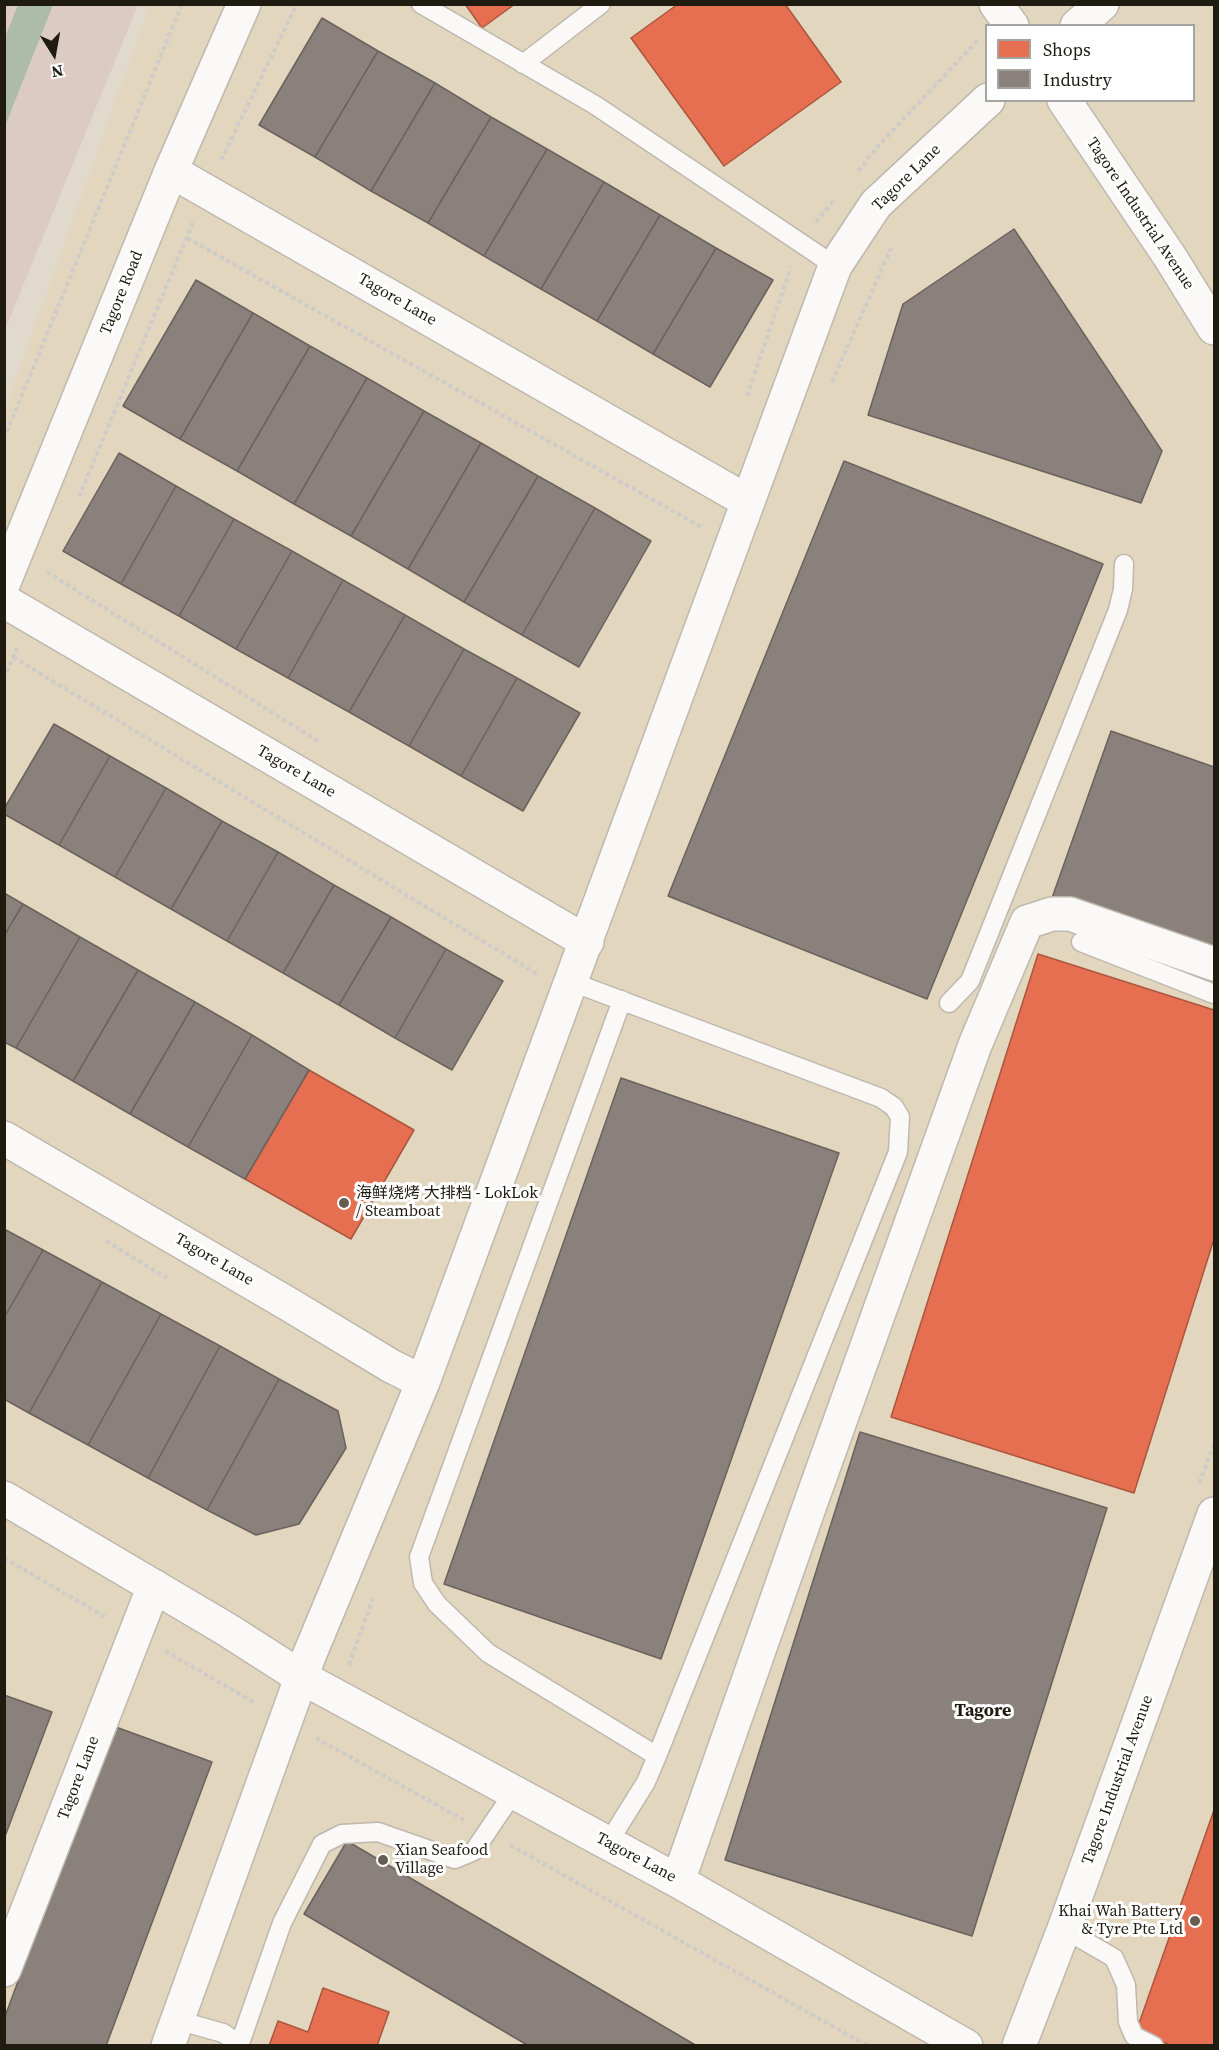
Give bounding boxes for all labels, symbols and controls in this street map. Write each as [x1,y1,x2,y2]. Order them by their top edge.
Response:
north arrow [24,24,84,84]
legend [985,24,1195,102]
text: Shops [1043,37,1091,62]
text: N [50,60,65,84]
text: Industry [1043,67,1112,92]
street label: Tagore Industrial Avenue [1082,134,1198,294]
street label: Tagore Lane [869,141,945,215]
street label: Tagore Road [96,248,148,338]
street label: Tagore Lane [354,270,440,330]
street label: Tagore Lane [253,742,339,802]
place label: 海鲜烧烤 大排档 - LokLok / Steamboat [356,1184,538,1222]
marker: 海鲜烧烤 大排档 - LokLok / Steamboat [337,1196,351,1210]
street label: Tagore Lane [171,1230,257,1290]
street label: Tagore Industrial Avenue [1078,1693,1158,1867]
district label: Tagore [955,1700,1011,1722]
street label: Tagore Lane [54,1734,104,1822]
street label: Tagore Lane [593,1829,679,1887]
place label: Xian Seafood Village [395,1841,488,1879]
marker: Xian Seafood Village [376,1853,390,1867]
place label: Khai Wah Battery & Tyre Pte Ltd [1058,1902,1183,1940]
marker: Khai Wah Battery & Tyre Pte Ltd [1188,1914,1202,1928]

